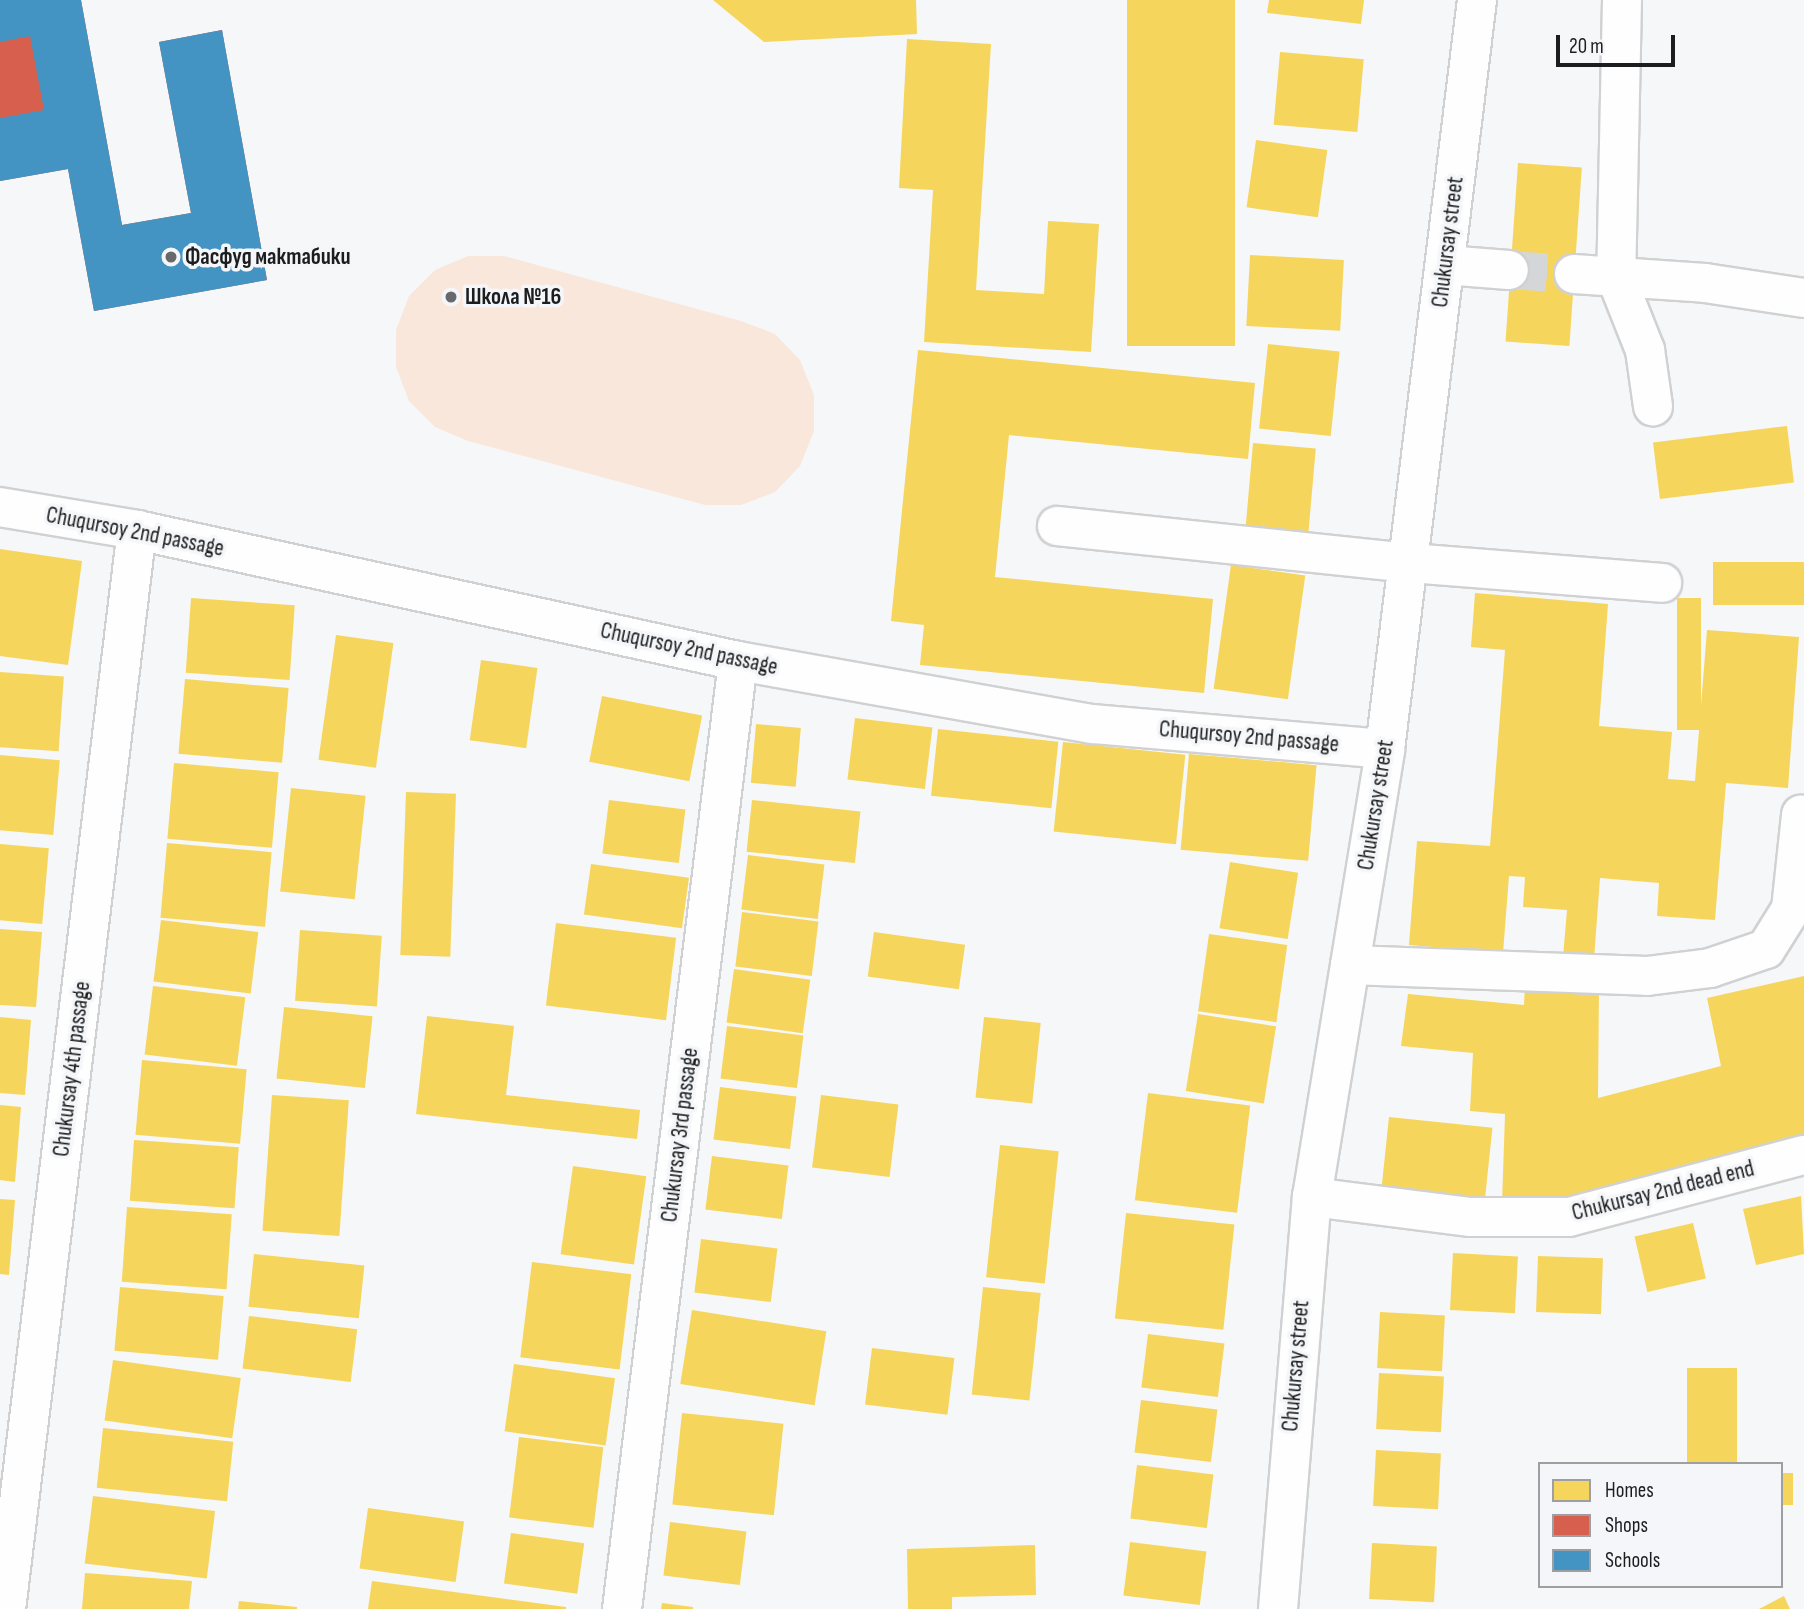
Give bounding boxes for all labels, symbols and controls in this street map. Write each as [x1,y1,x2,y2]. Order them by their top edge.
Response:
scale bar [1559,21,1678,65]
text: 20 m [1569,34,1604,59]
street label: Chukursay street [1426,175,1470,309]
place label: Фасфуд мактабики [185,243,351,271]
marker: Фасфуд мактабики [163,249,179,265]
place label: Школа №16 [465,283,561,311]
marker: Школа №16 [443,289,459,305]
street label: Chuqursoy 2nd passage [44,501,226,563]
street label: Chuqursoy 2nd passage [598,617,780,681]
street label: Chuqursoy 2nd passage [1158,715,1340,759]
street label: Chukursay street [1352,738,1400,872]
street label: Chukursay 4th passage [48,980,96,1158]
street label: Chukursay 3rd passage [656,1046,704,1224]
street label: Chukursay 2nd dead end [1569,1155,1757,1227]
street label: Chukursay street [1277,1299,1315,1433]
legend [1538,1462,1783,1588]
text: Homes [1605,1478,1654,1503]
text: Shops [1605,1513,1648,1538]
text: Schools [1605,1548,1660,1573]

